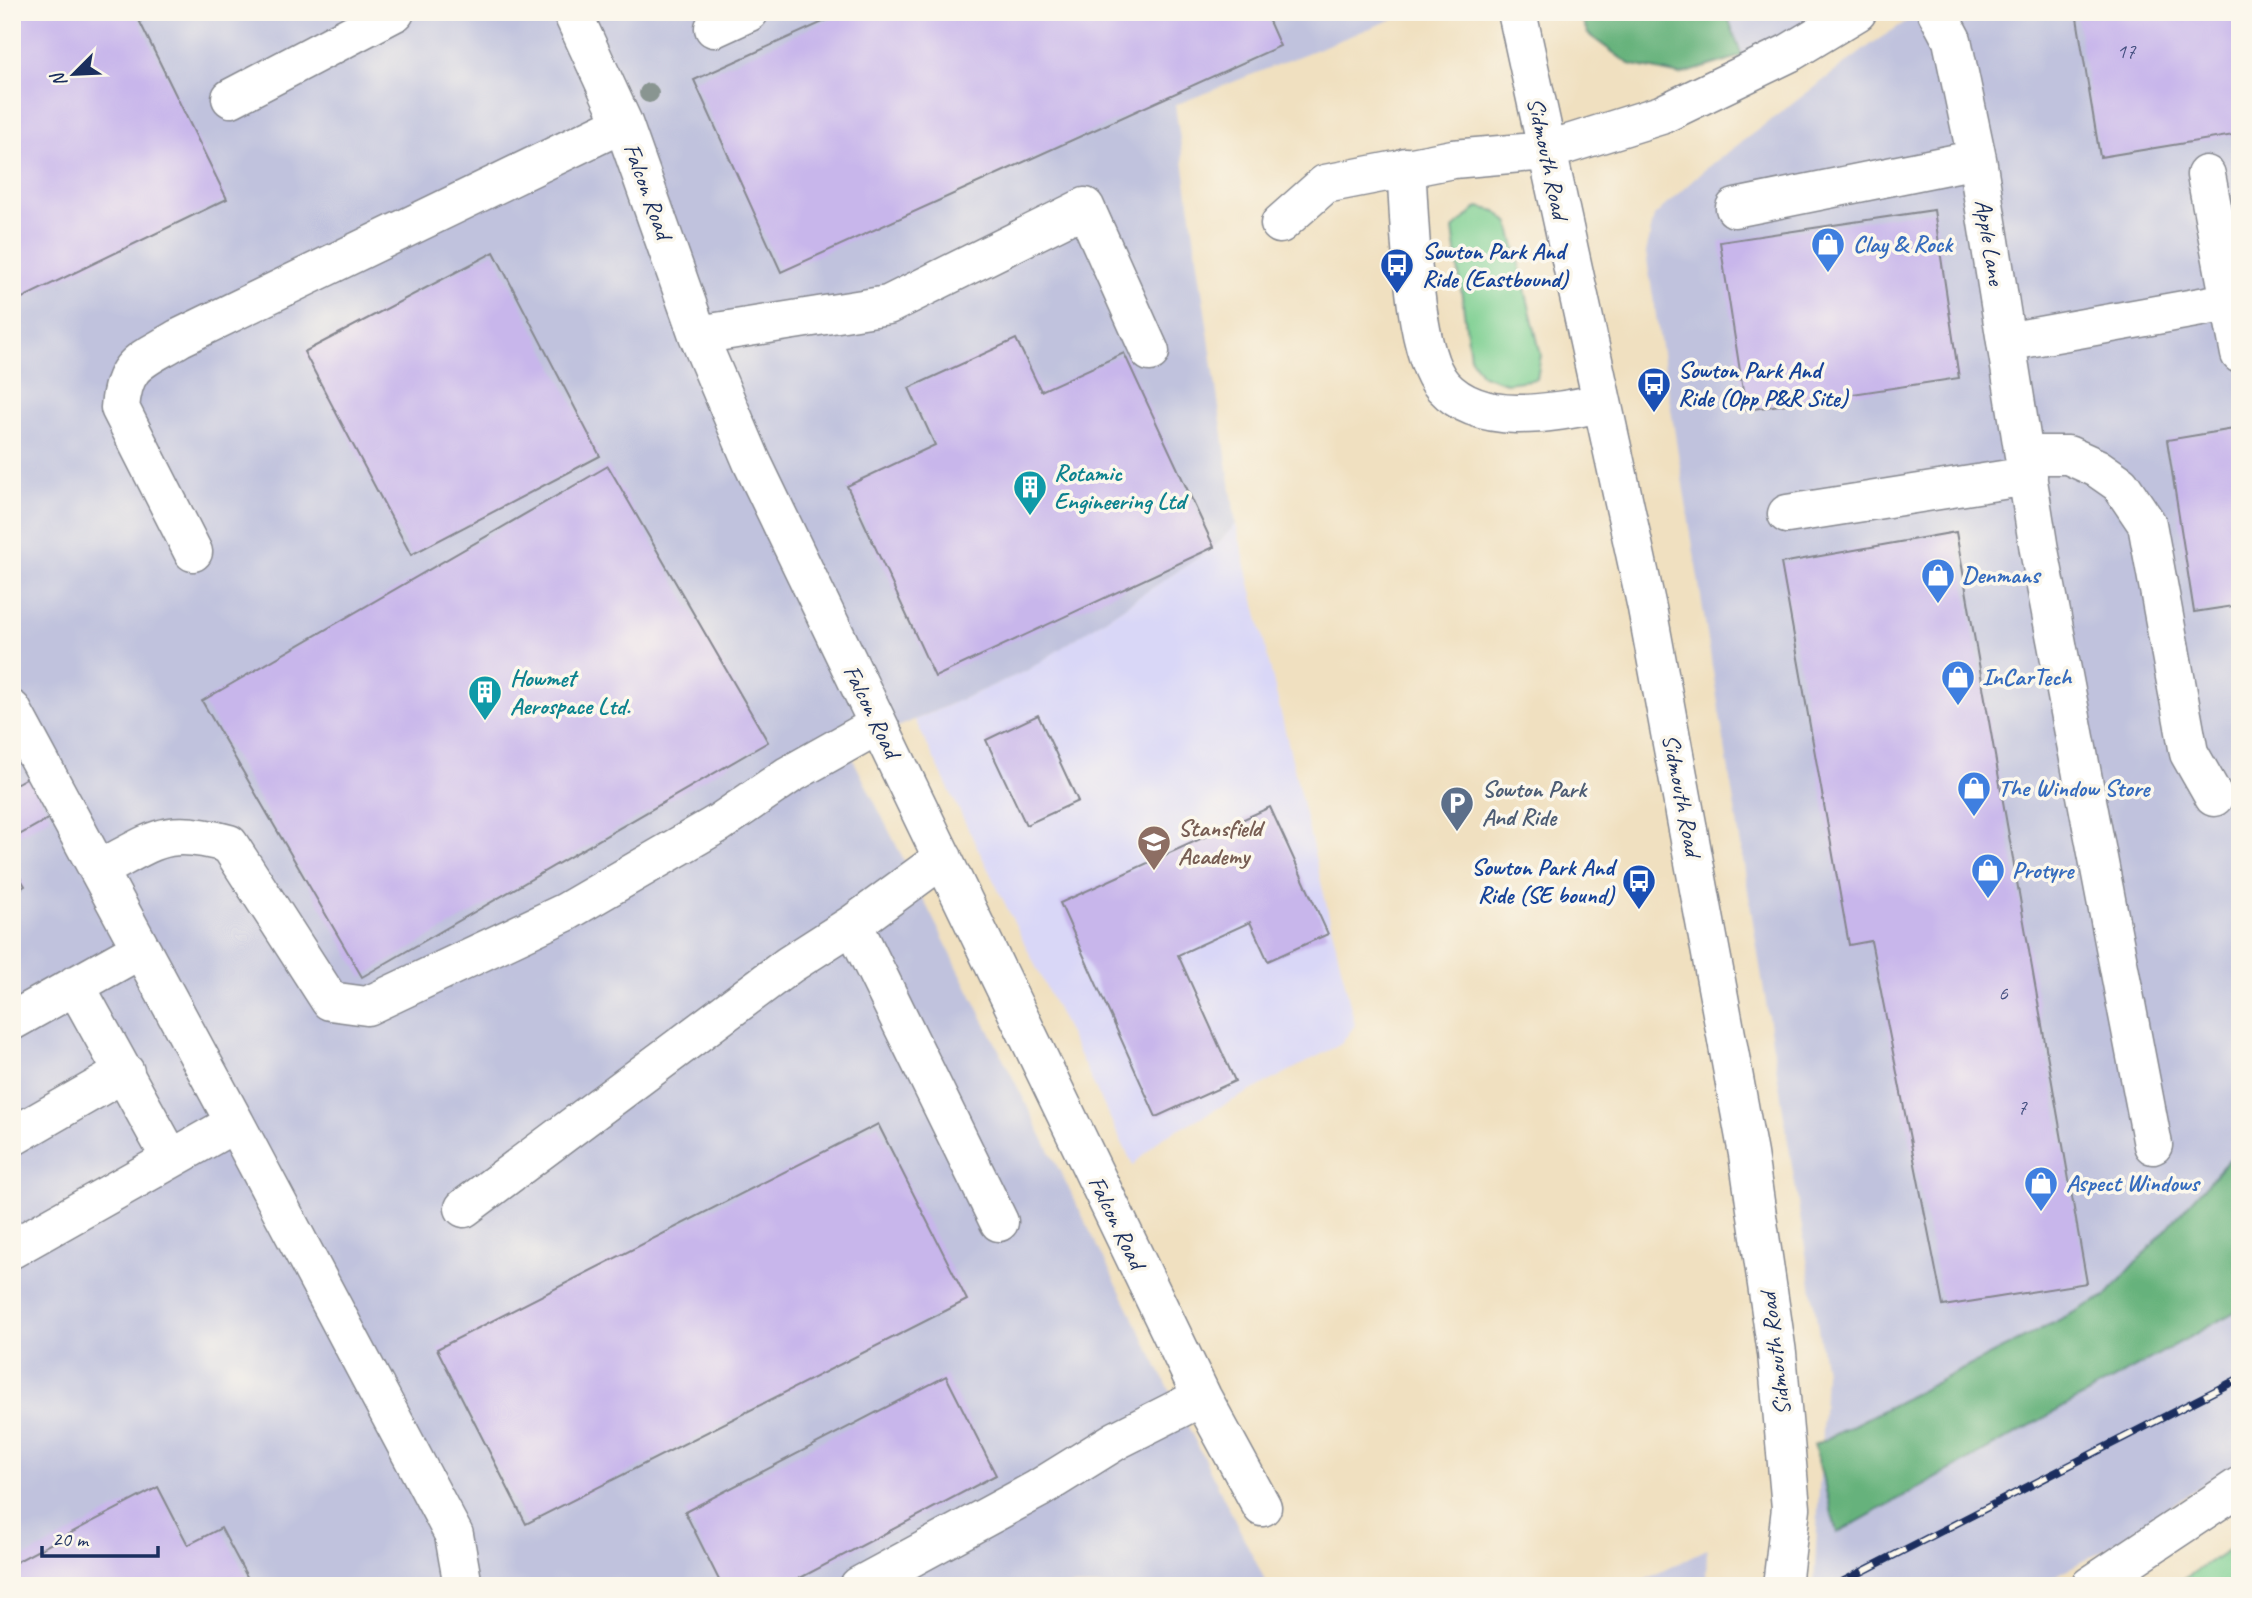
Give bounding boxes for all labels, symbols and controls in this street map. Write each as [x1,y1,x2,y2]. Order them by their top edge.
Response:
north arrow [38,38,108,108]
house number: 17 [2117,38,2137,64]
text: N [45,67,73,91]
street label: Sidmouth Road [1521,95,1576,225]
street label: Falcon Road [617,139,680,246]
street label: Apple Lane [1968,197,2012,289]
shop icon: Clay & Rock [1809,225,1847,274]
place label: Clay & Rock [1853,229,1954,259]
place label: Sowton Park And Ride (Eastbound) [1422,236,1570,294]
bus stop icon: Sowton Park And Ride (Eastbound) [1378,246,1416,295]
place label: Sowton Park And Ride (Opp P&R Site) [1678,355,1850,413]
bus stop icon: Sowton Park And Ride (Opp P&R Site) [1635,365,1673,414]
place label: Rotamic Engineering Ltd [1054,458,1189,516]
building icon: Rotamic Engineering Ltd [1011,468,1049,517]
shop icon: Denmans [1919,556,1957,605]
place label: Denmans [1962,560,2042,590]
shop icon: InCarTech [1939,658,1977,707]
street label: Falcon Road [837,660,909,765]
place label: InCarTech [1982,662,2073,692]
place label: Howmet Aerospace Ltd. [510,663,632,721]
building icon: Howmet Aerospace Ltd. [466,673,504,722]
street label: Sidmouth Road [1656,732,1709,862]
shop icon: The Window Store [1955,769,1993,818]
place label: The Window Store [1998,773,2151,803]
place label: Sowton Park And Ride [1482,774,1588,832]
parking icon: Sowton Park And Ride [1438,784,1476,833]
place label: Stansfield Academy [1178,813,1266,871]
school or university icon: Stansfield Academy [1135,823,1173,872]
shop icon: Protyre [1969,851,2007,900]
place label: Sowton Park And Ride (SE bound) [1471,852,1618,910]
place label: Protyre [2012,855,2075,885]
bus stop icon: Sowton Park And Ride (SE bound) [1620,862,1658,911]
house number: 6 [1998,980,2008,1006]
house number: 7 [2017,1094,2028,1120]
shop icon: Aspect Windows [2022,1164,2060,1213]
place label: Aspect Windows [2066,1168,2201,1198]
street label: Falcon Road [1082,1171,1154,1276]
street label: Sidmouth Road [1752,1288,1797,1417]
scale bar [42,1514,158,1558]
text: 20 m [52,1526,90,1552]

